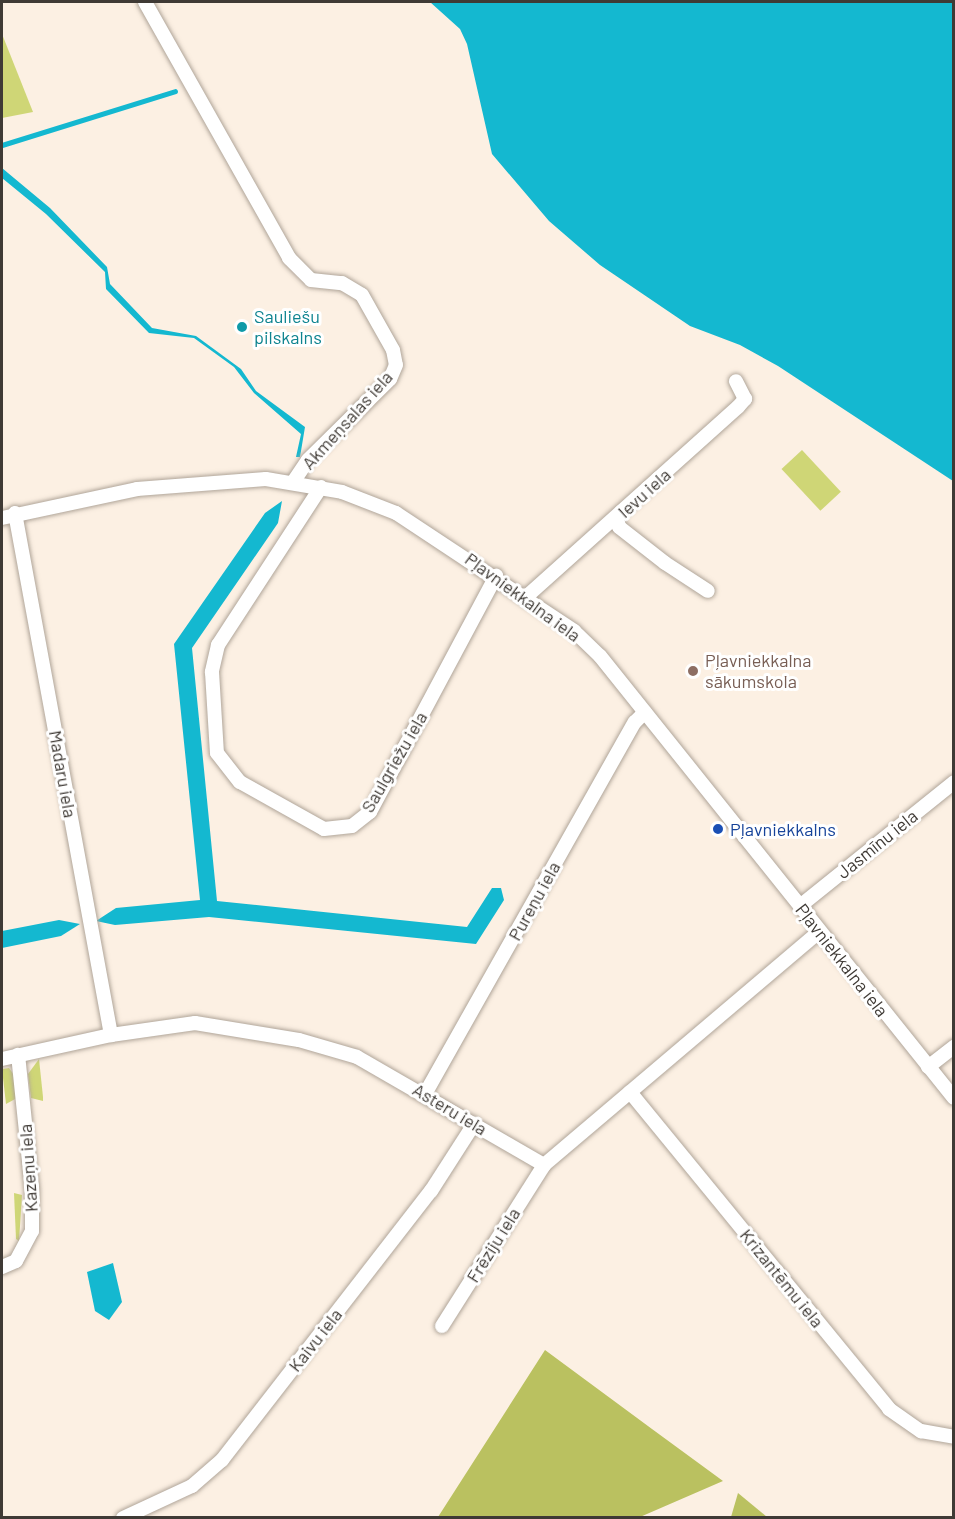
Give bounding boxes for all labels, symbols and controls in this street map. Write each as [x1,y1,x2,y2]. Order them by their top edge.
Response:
place label: Sauliešu pilskalns [254,306,322,348]
marker: Sauliešu pilskalns [235,320,249,334]
street label: Akmeņsalas iela [297,366,397,474]
street label: Ievu iela [613,464,675,522]
street label: Pļavniekkalna iela [461,548,585,646]
place label: Pļavniekkalna sākumskola [705,650,811,692]
marker: Pļavniekkalna sākumskola [686,664,700,678]
street label: Saulgriežu iela [356,708,432,816]
street label: Madaru iela [45,729,81,819]
street label: Jasmīnu iela [832,805,922,883]
place label: Pļavniekkalns [730,818,836,840]
marker: Pļavniekkalns [711,822,725,836]
street label: Pureņu iela [504,858,564,944]
street label: Pļavniekkalna iela [791,899,893,1021]
street label: Asteru iela [409,1078,491,1140]
street label: Kazeņu iela [14,1123,42,1213]
street label: Frēziju iela [462,1204,524,1286]
street label: Krizantēmu iela [736,1224,828,1332]
street label: Kaivu iela [284,1304,346,1376]

